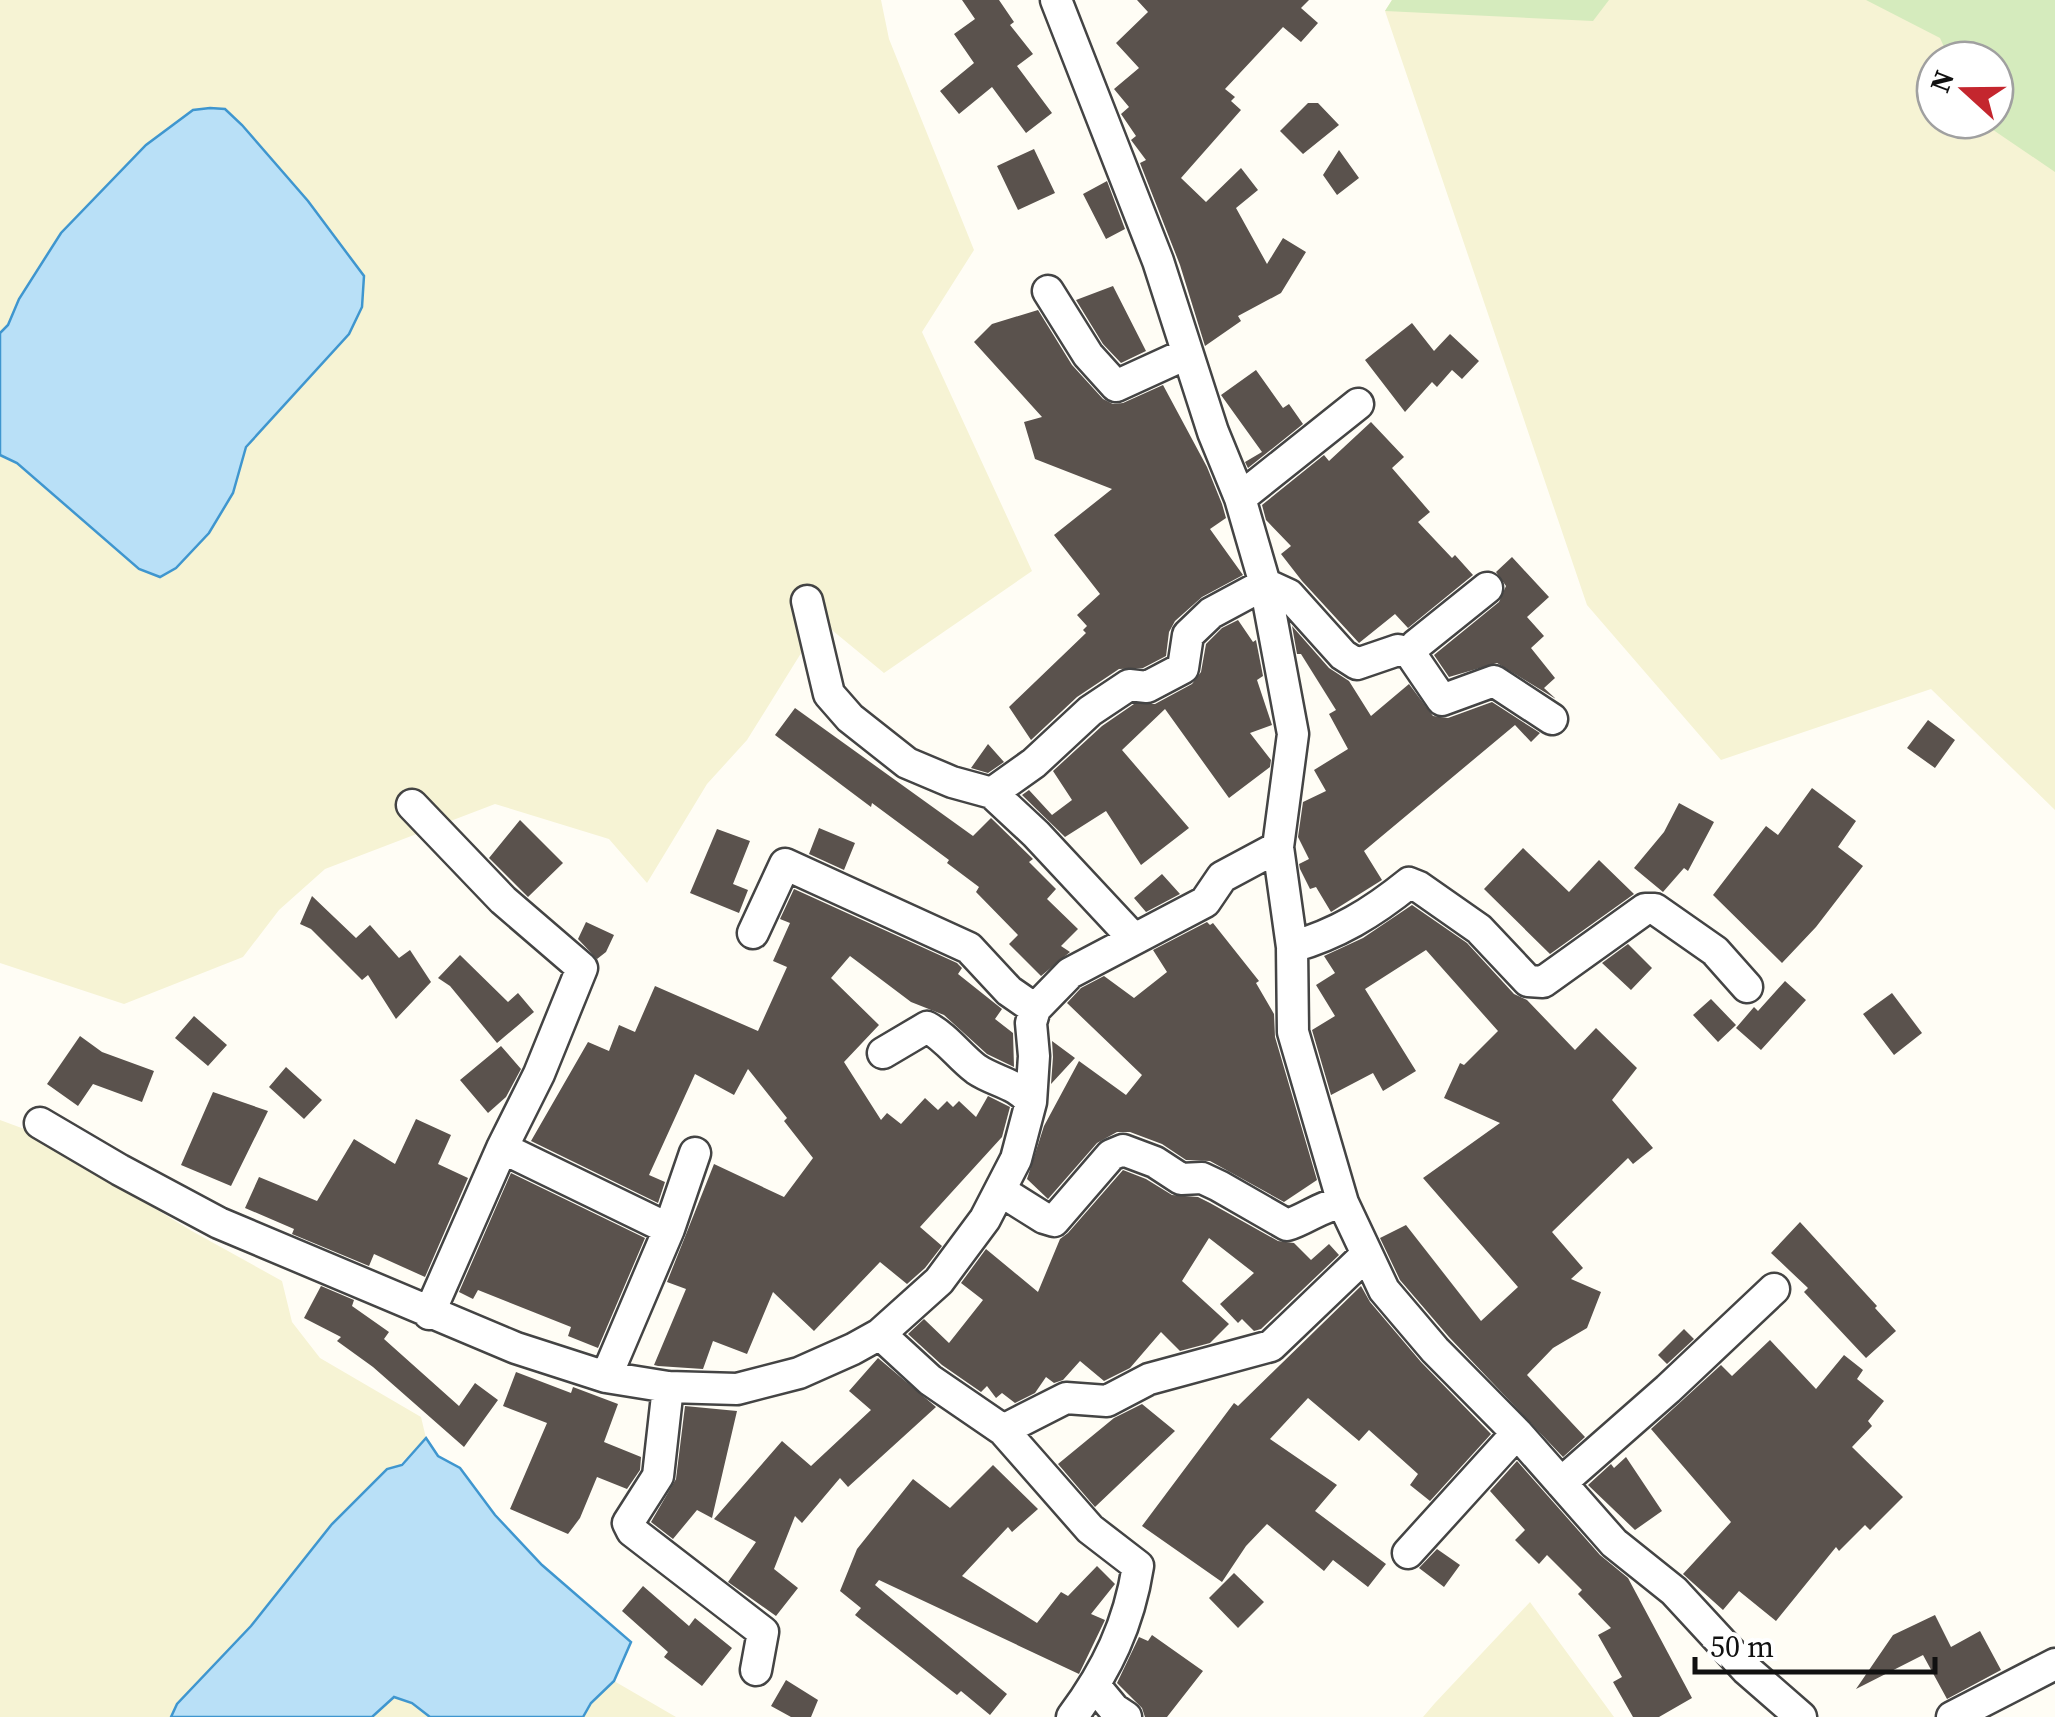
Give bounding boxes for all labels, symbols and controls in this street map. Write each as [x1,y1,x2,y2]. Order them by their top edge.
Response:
north arrow [1915,40,2015,140]
text: N [1920,65,1963,97]
scale bar [1695,1612,1935,1674]
text: 50 m [1710,1626,1774,1667]

